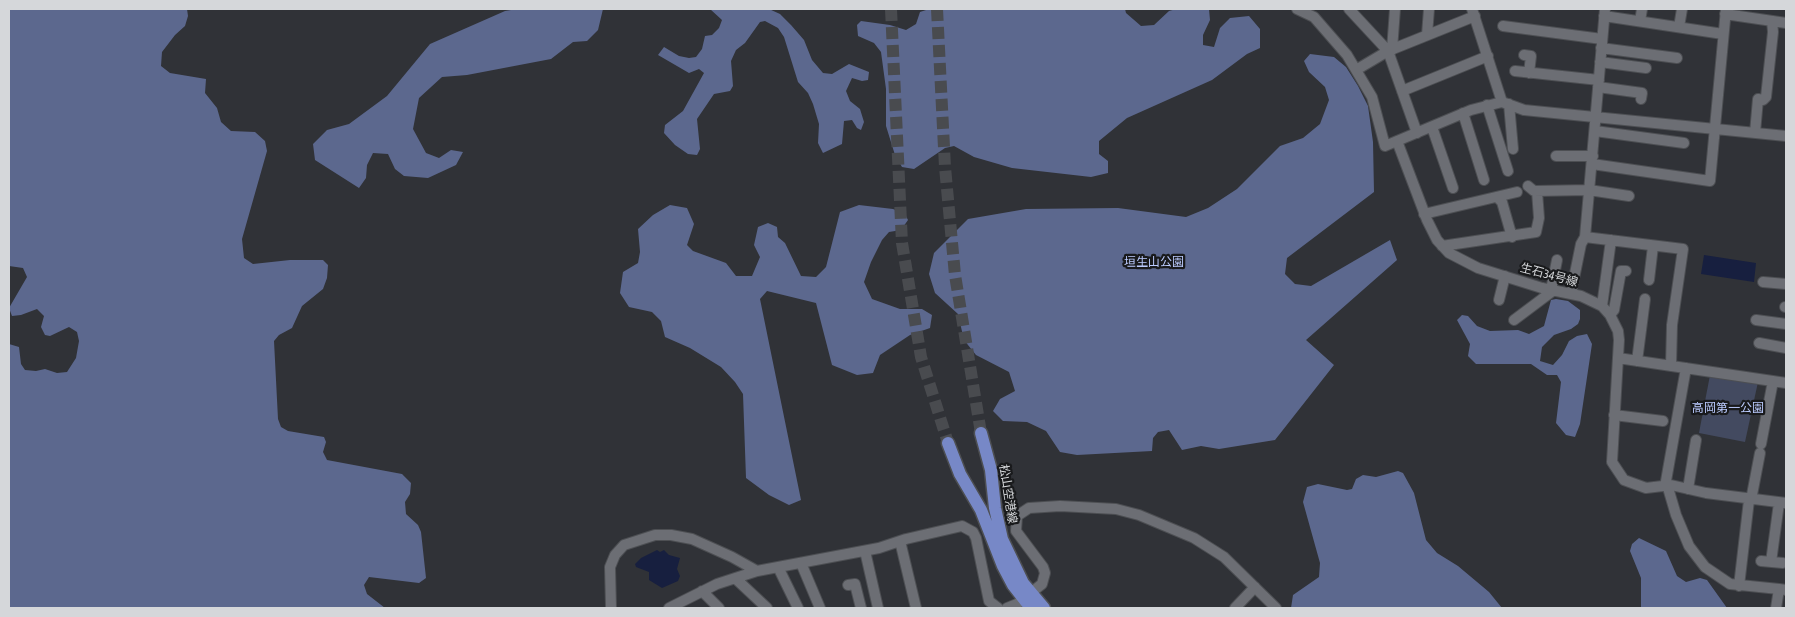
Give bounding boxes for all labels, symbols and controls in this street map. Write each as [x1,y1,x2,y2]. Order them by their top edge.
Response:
park label: 垣生山公園 [1124,255,1184,269]
street label: 生石34号線 [1519,260,1579,290]
park label: 高岡第一公園 [1692,401,1764,415]
street label: 松山空港線 [996,463,1020,525]

